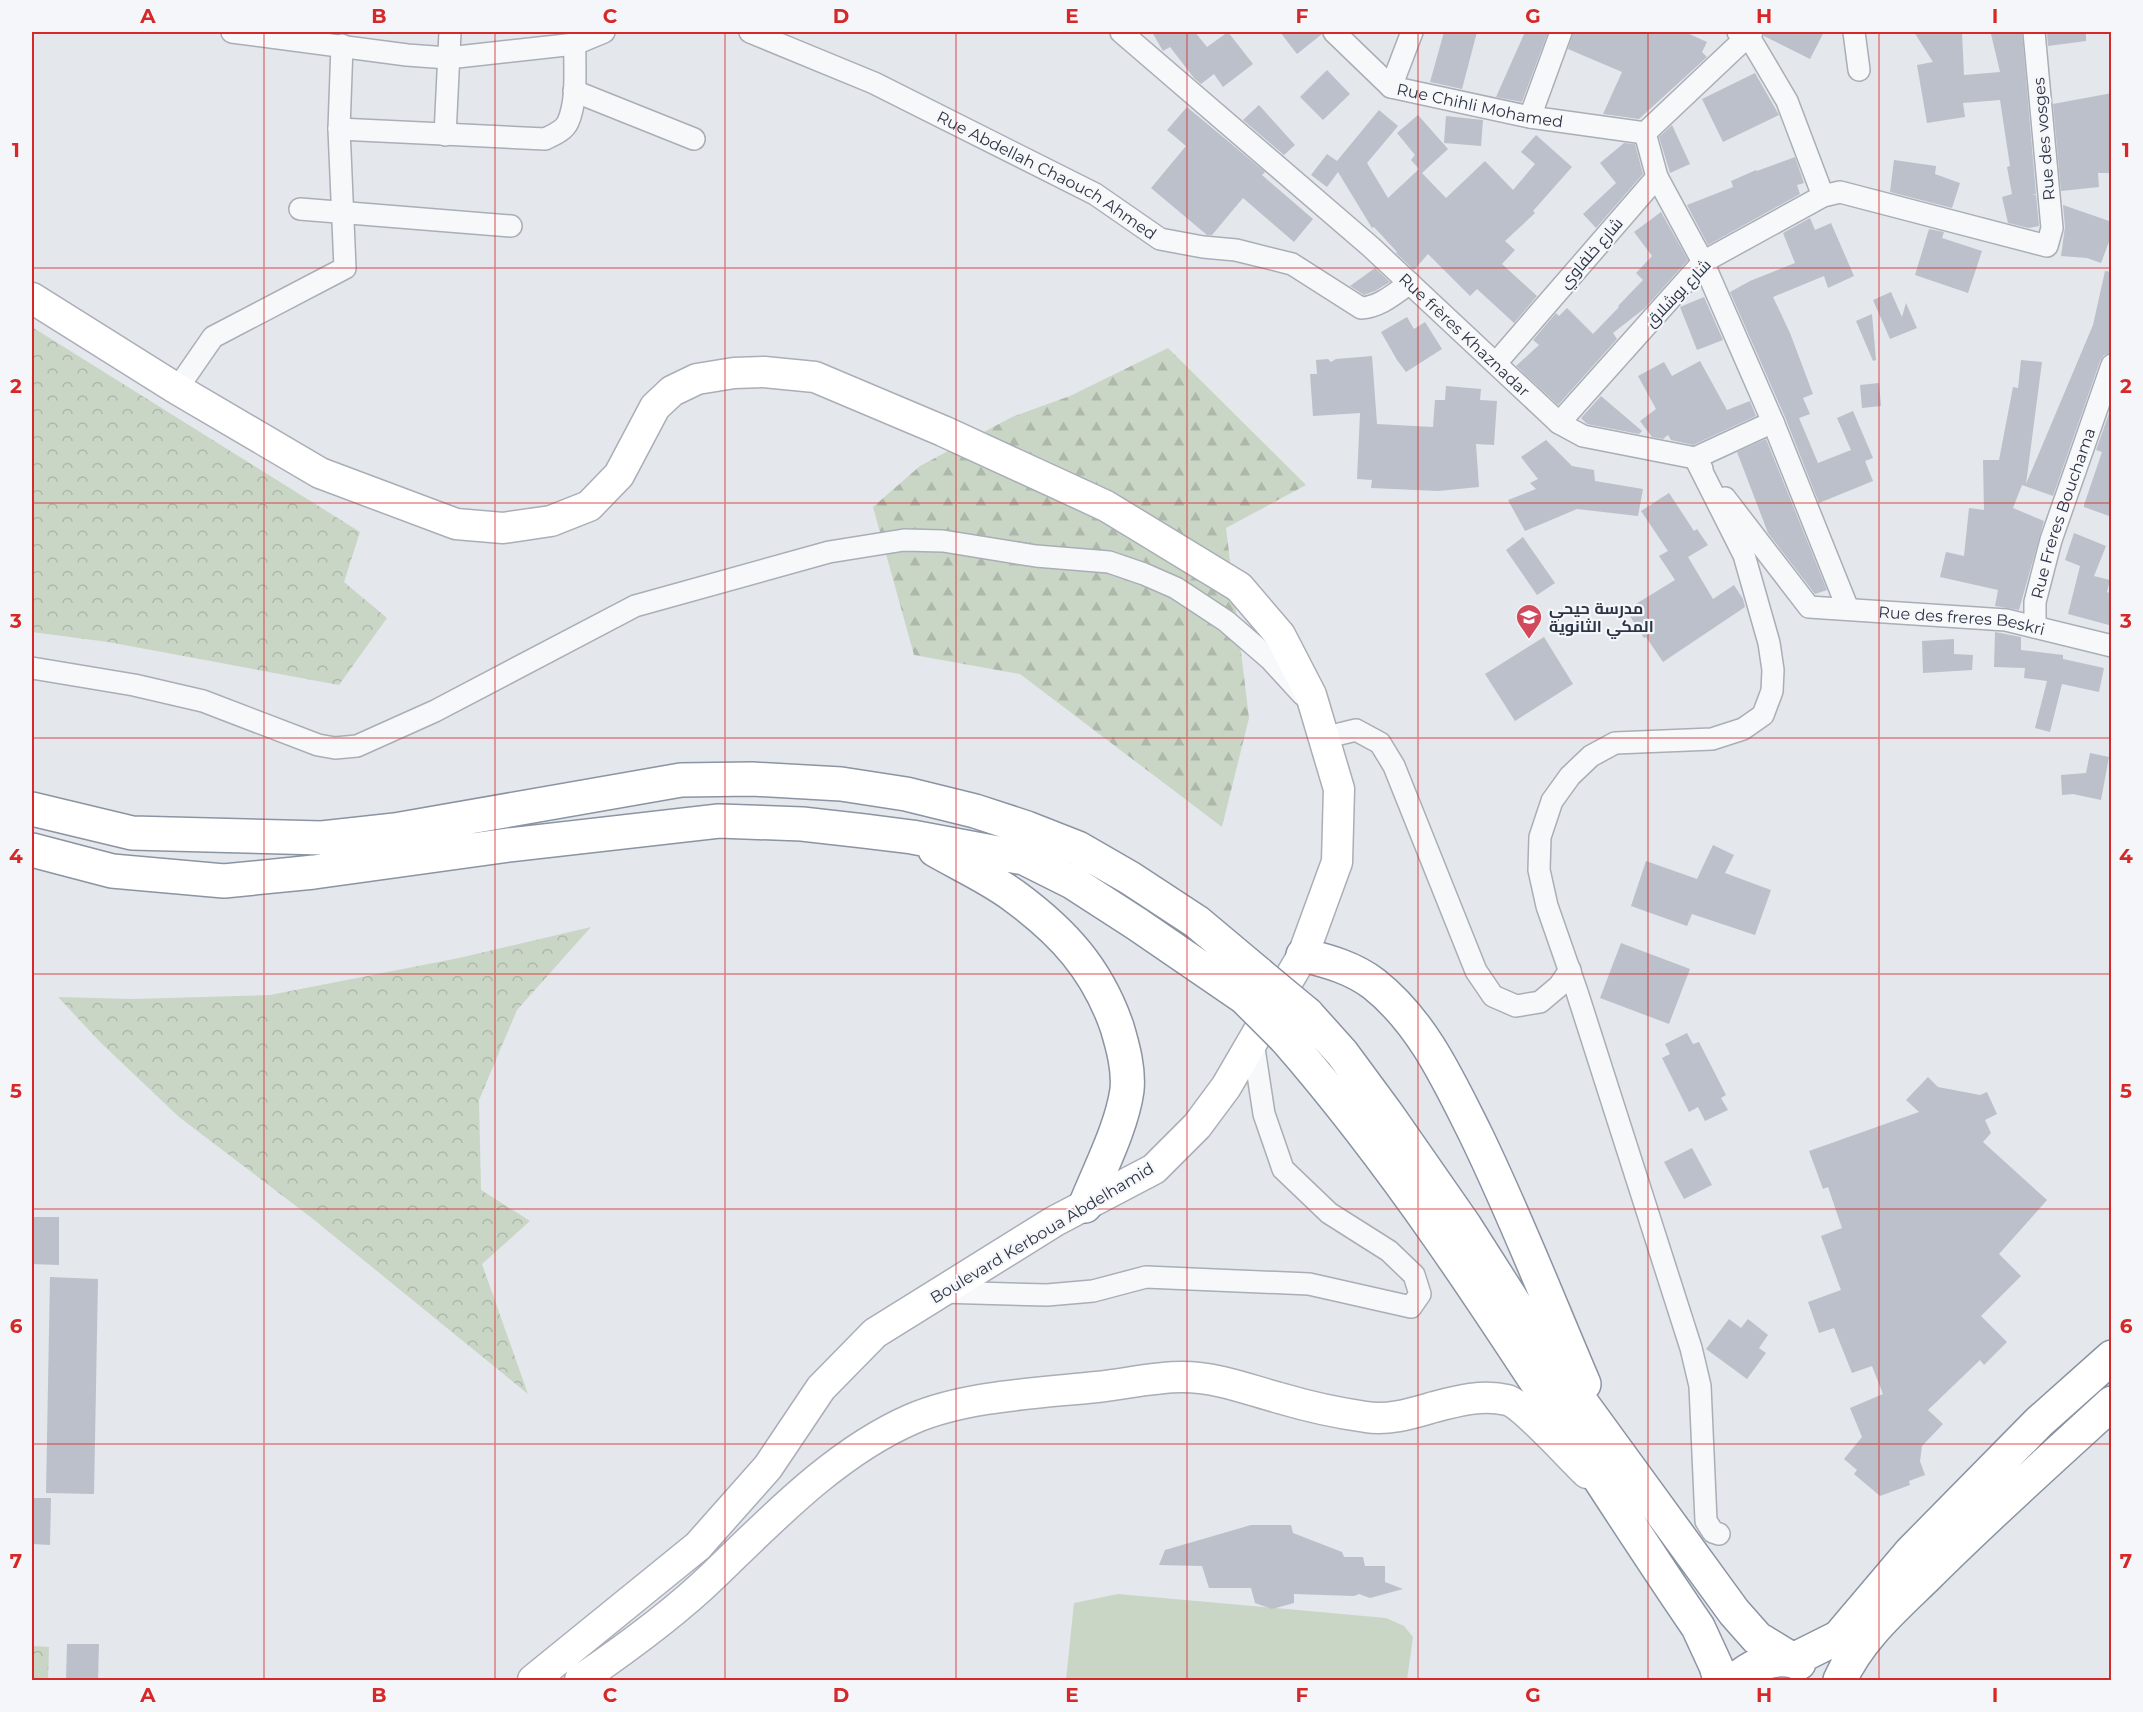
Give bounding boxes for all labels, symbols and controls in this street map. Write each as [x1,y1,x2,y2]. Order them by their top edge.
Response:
text: A [139,4,156,28]
text: B [371,4,387,28]
text: C [603,4,618,28]
text: D [833,4,849,28]
text: E [1065,4,1079,28]
text: F [1296,4,1309,28]
text: G [1525,4,1541,28]
text: H [1756,4,1772,28]
text: I [1992,4,1998,28]
street label: Rue des vosges [2029,77,2059,201]
street label: Rue Chihli Mohamed [1395,79,1564,131]
street label: Rue Abdellah Chaouch Ahmed [934,107,1160,243]
text: 1 [12,138,20,162]
text: 1 [2122,138,2130,162]
street label: شارع خلفاوي [1555,214,1630,295]
street label: شارع بوشلاق [1641,255,1716,332]
street label: Rue frères Khaznadar [1395,269,1534,400]
text: 2 [10,374,22,398]
text: 2 [2120,374,2132,398]
street label: Rue Freres Bouchama [2027,425,2099,601]
place label: مدرسة حيحي المكي الثانوية [1549,599,1654,639]
school or university icon: مدرسة حيحي المكي الثانوية [1514,602,1544,640]
street label: Rue des freres Beskri [1878,602,2047,639]
text: 3 [9,609,22,633]
text: 3 [2119,609,2132,633]
text: 4 [9,844,23,868]
text: 4 [2119,844,2133,868]
text: 5 [10,1079,22,1103]
text: 5 [2120,1079,2132,1103]
street label: Boulevard Kerboua Abdelhamid [927,1159,1157,1307]
text: 6 [10,1314,23,1338]
text: 6 [2120,1314,2133,1338]
text: 7 [10,1549,22,1573]
text: 7 [2120,1549,2132,1573]
text: A [139,1683,156,1707]
text: B [371,1683,387,1707]
text: C [603,1683,618,1707]
text: D [833,1683,849,1707]
text: E [1065,1683,1079,1707]
text: F [1296,1683,1309,1707]
text: G [1525,1683,1541,1707]
text: H [1756,1683,1772,1707]
text: I [1992,1683,1998,1707]

